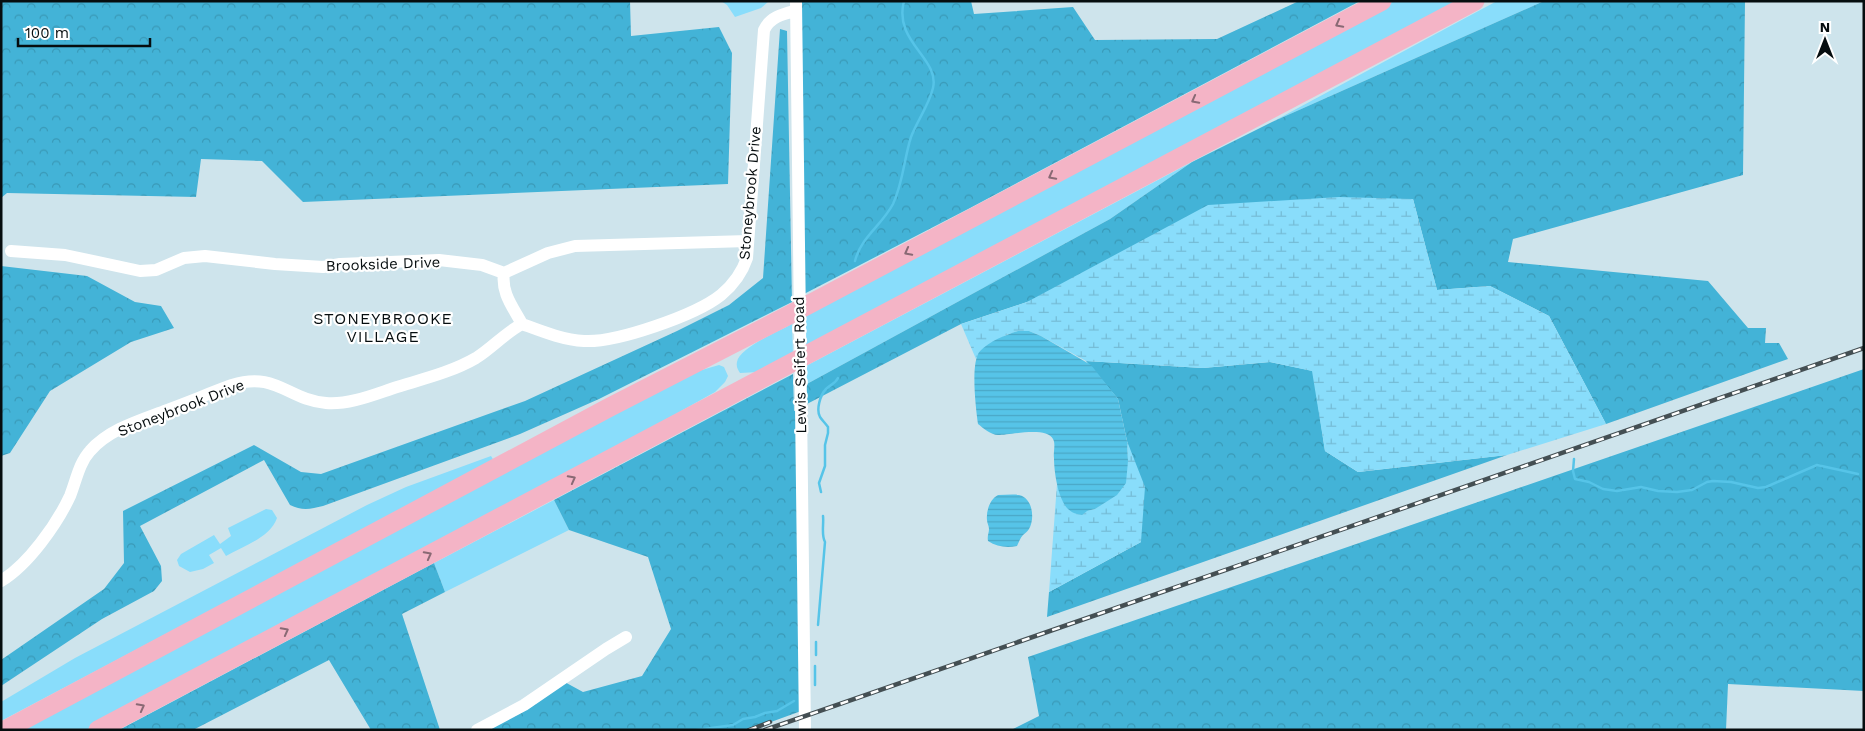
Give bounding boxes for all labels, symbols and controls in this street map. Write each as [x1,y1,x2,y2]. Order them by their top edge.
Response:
scale bar [18,15,150,47]
north arrow [1800,15,1850,65]
one-way arrow [1335,18,1344,28]
text: N [1820,19,1830,35]
text: 100 m [25,24,69,42]
one-way arrow [1191,94,1200,104]
street label: Stoneybrook Drive [735,125,765,261]
one-way arrow [1048,170,1057,180]
one-way arrow [904,246,913,256]
street label: Brookside Drive [326,253,440,275]
street label: Lewis Seifert Road [790,296,810,434]
district label: STONEYBROOKE VILLAGE [313,309,453,346]
street label: Stoneybrook Drive [115,376,247,440]
one-way arrow [567,475,576,485]
one-way arrow [423,551,432,561]
one-way arrow [279,627,288,637]
one-way arrow [136,703,145,713]

